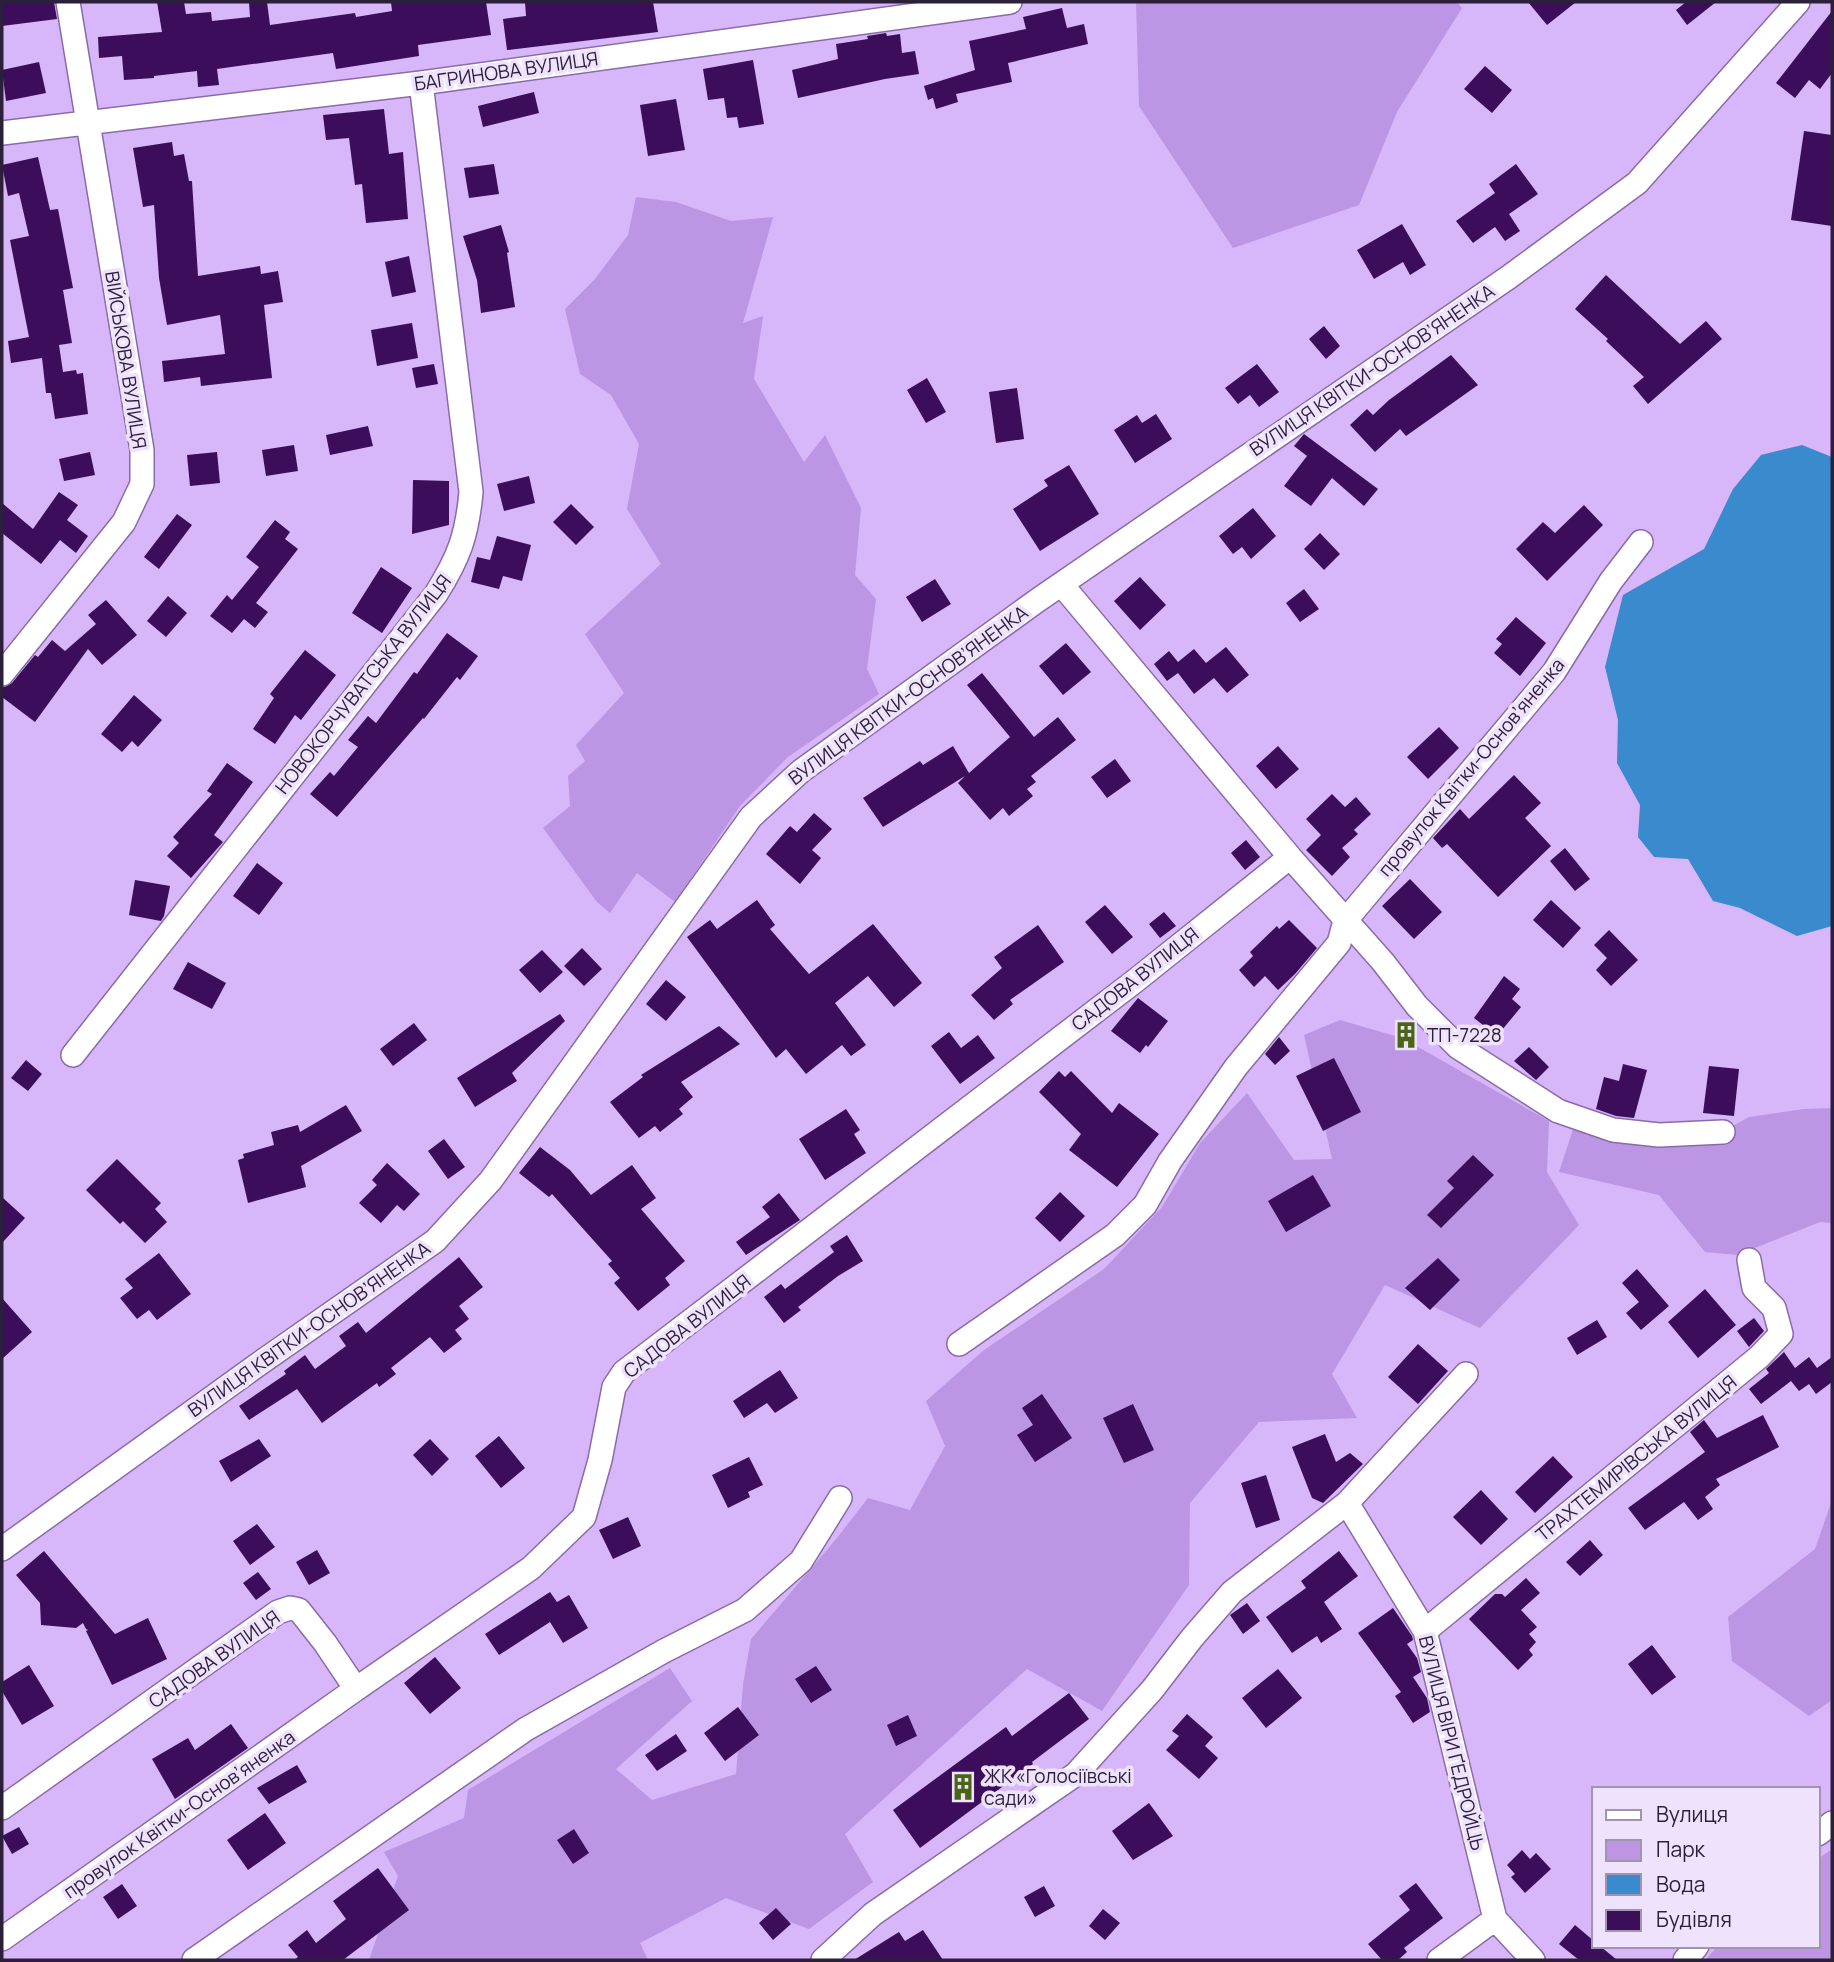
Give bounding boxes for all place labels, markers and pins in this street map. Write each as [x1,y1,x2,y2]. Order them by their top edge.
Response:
building icon: ТП-7228 [1391,1020,1421,1050]
place label: ТП-7228 [1427,1022,1502,1048]
place label: ЖК «Голосіївські сади» [984,1763,1132,1811]
building icon: ЖК «Голосіївські сади» [948,1772,978,1802]

